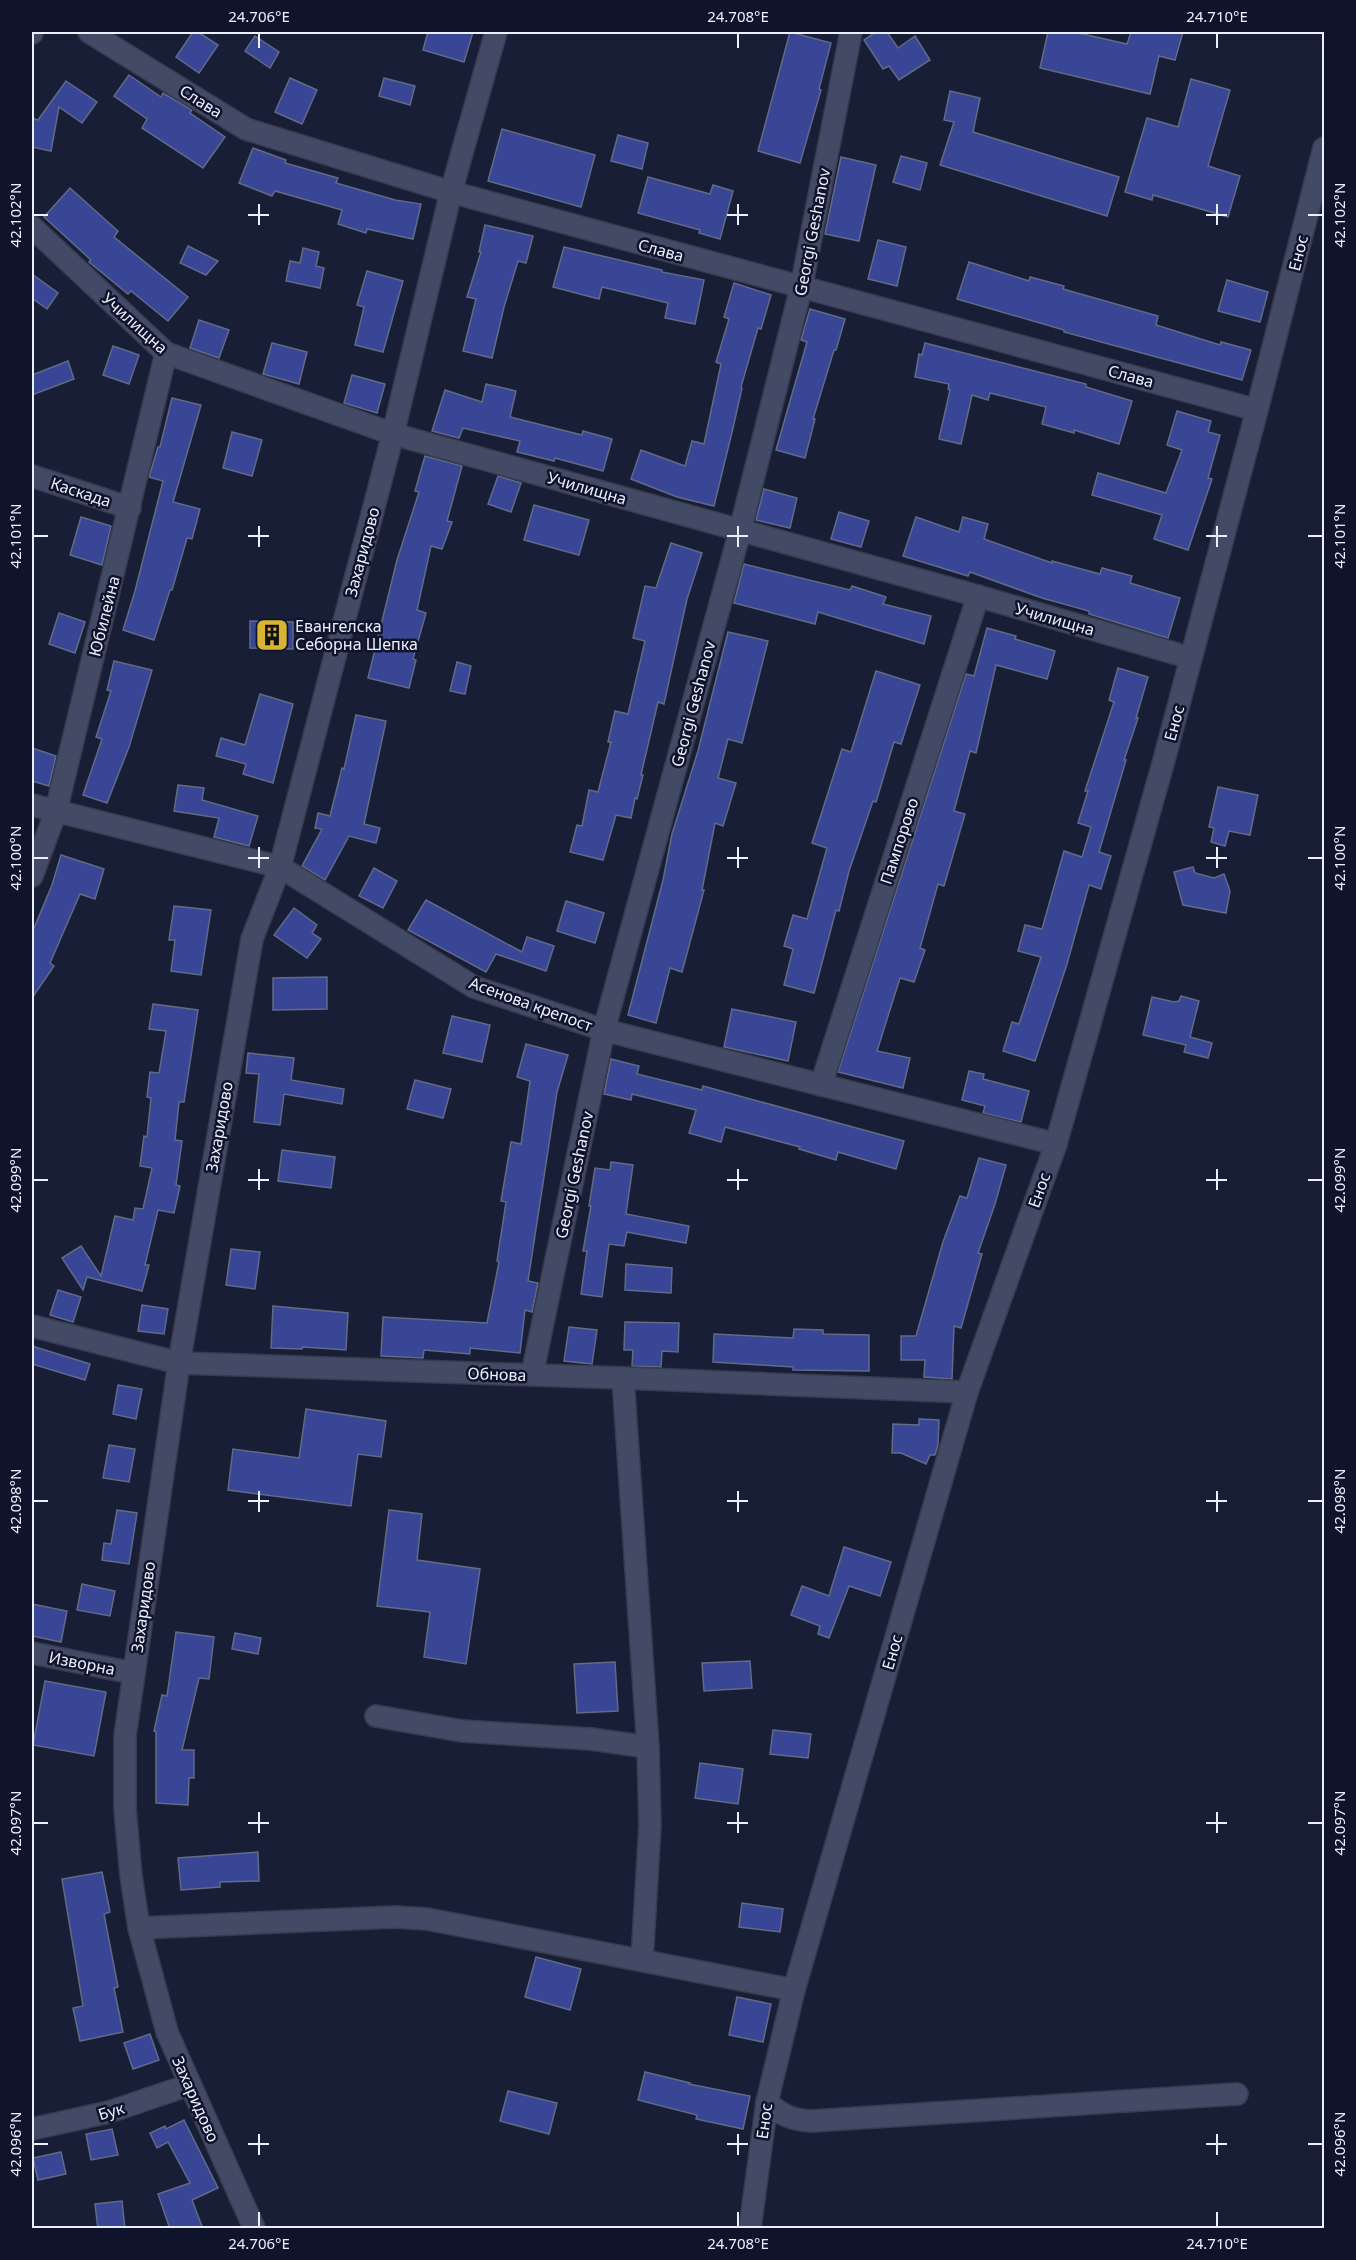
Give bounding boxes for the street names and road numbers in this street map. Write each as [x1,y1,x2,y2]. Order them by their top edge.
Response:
street label: Слава [175,79,227,123]
street label: Georgi Geshanov [789,165,835,298]
street label: Слава [636,233,686,267]
street label: Енос [1283,233,1313,273]
street label: Училищна [97,288,173,358]
street label: Слава [1106,359,1156,393]
street label: Училищна [545,466,629,510]
street label: Каскада [48,472,114,512]
street label: Захаридово [339,505,385,599]
street label: Юбилейна [83,573,125,659]
street label: Училищна [1013,597,1097,641]
street label: Georgi Geshanov [666,638,721,769]
street label: Енос [1159,703,1189,743]
street label: Пампорово [875,795,923,887]
street label: Асенова крепост [466,972,596,1037]
street label: Захаридово [200,1080,238,1174]
street label: Georgi Geshanov [550,1109,598,1241]
street label: Енос [1022,1169,1056,1211]
street label: Обнова [467,1362,527,1386]
street label: Захаридово [126,1560,160,1654]
street label: Енос [876,1632,908,1672]
street label: Изворна [47,1646,117,1680]
street label: Захаридово [167,2053,225,2145]
street label: Бук [95,2096,127,2125]
street label: Енос [751,2101,777,2140]

